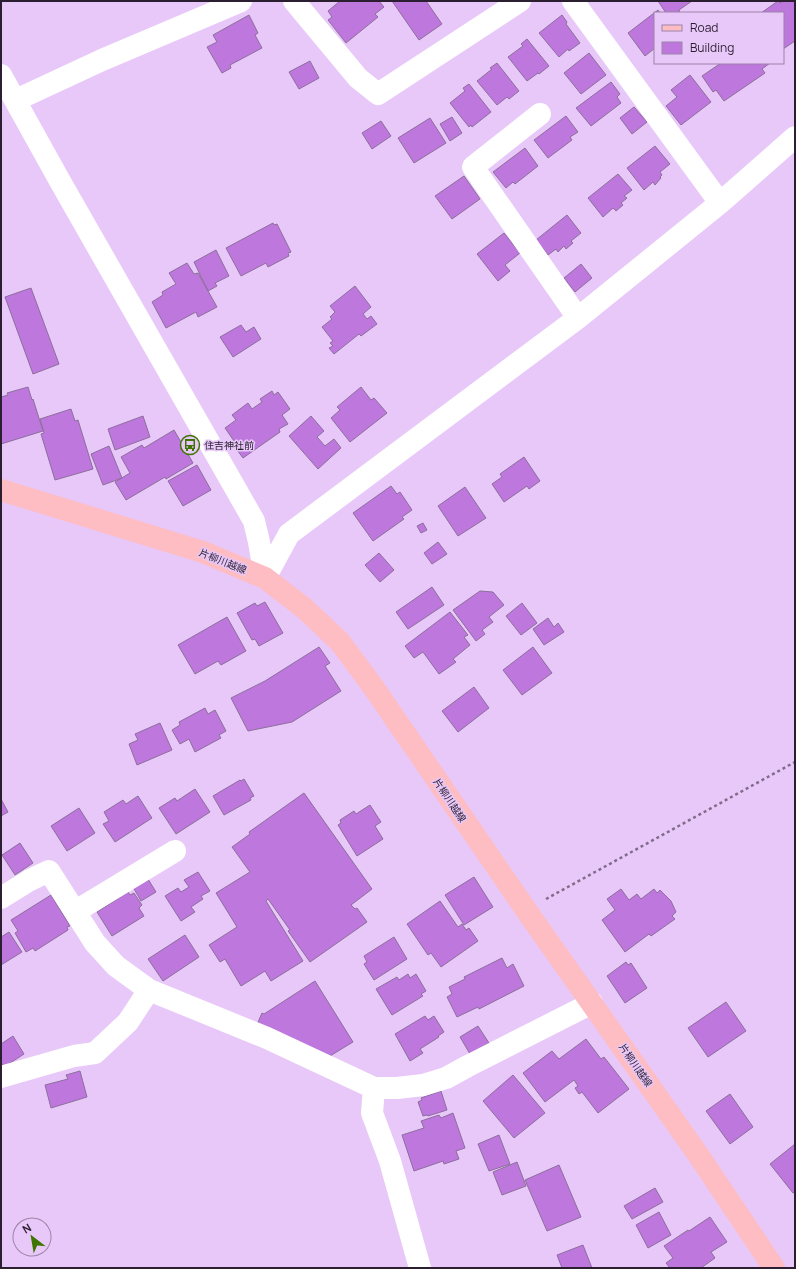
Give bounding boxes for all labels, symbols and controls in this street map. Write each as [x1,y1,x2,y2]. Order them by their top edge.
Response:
legend [654,12,784,64]
text: Road [690,19,718,36]
text: Building [690,39,734,56]
bus stop icon: 住吉神社前 [179,434,201,456]
place label: 住吉神社前 [204,438,254,452]
street label: 片柳川越線 [197,545,249,577]
street label: 片柳川越線 [430,775,470,825]
street label: 片柳川越線 [616,1041,656,1089]
north arrow [12,1217,52,1257]
text: N [19,1219,34,1236]

